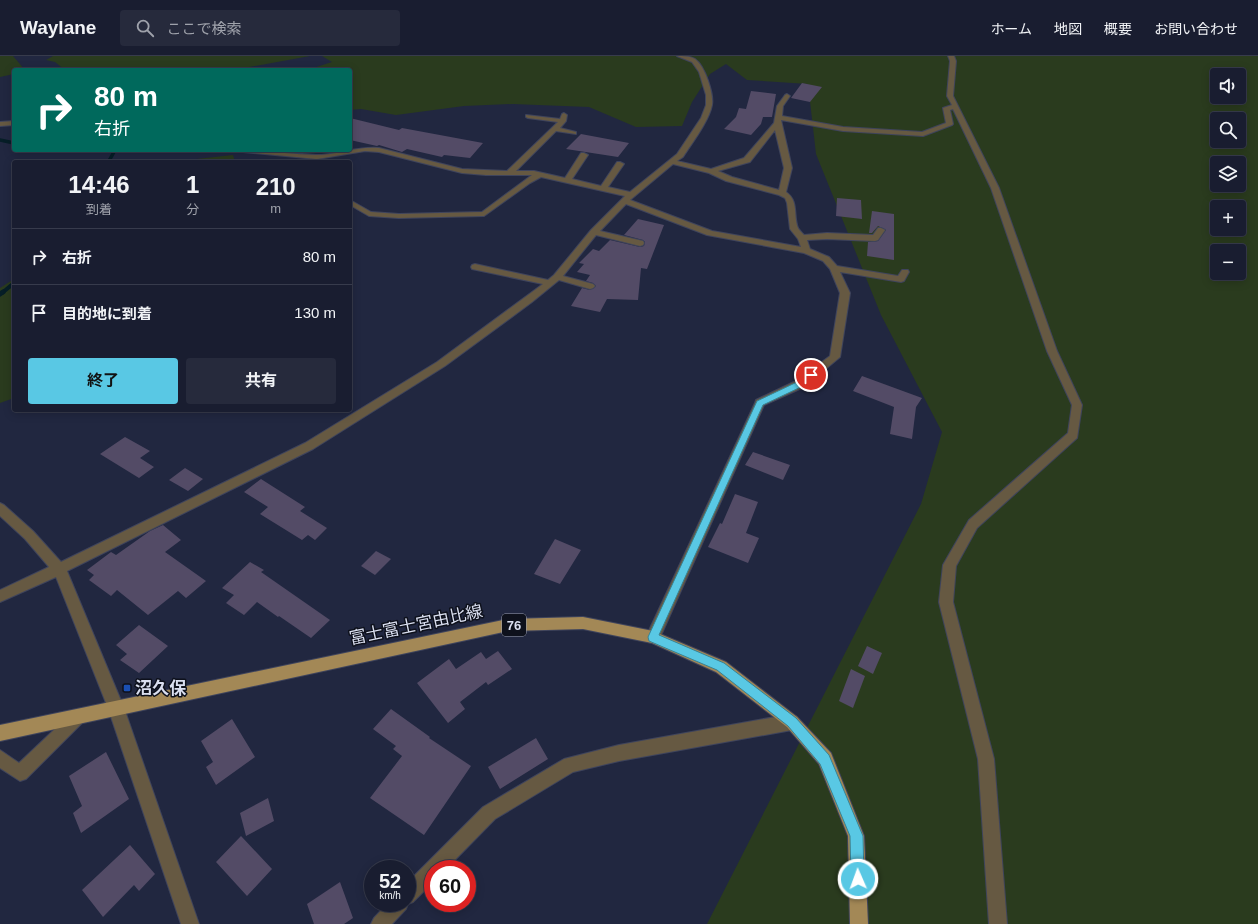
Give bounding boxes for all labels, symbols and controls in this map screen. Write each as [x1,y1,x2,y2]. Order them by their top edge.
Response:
search box [120,10,400,46]
text: Waylane [20,17,96,38]
icon: search [134,17,156,39]
text: ここで検索 [166,20,241,37]
text: ホーム [990,21,1032,37]
text: 地図 [1054,21,1082,37]
text: 概要 [1104,21,1132,37]
text: お問い合わせ [1154,21,1238,37]
map controls [1210,68,1246,280]
button: sound [1210,68,1246,104]
text: 80 m [94,81,158,112]
icon: right [28,84,80,136]
button: search [1210,112,1246,148]
text: 右折 [94,119,130,139]
button: layers [1210,156,1246,192]
text: 14:46 [68,171,130,198]
text: 1 [186,171,199,198]
text: 210 [256,173,296,200]
button: + [1210,200,1246,236]
text: m [270,201,281,216]
text: 到着 [86,202,112,217]
text: 分 [186,202,199,217]
button: − [1210,244,1246,280]
icon: right [28,246,50,268]
text: 80 m [303,248,336,265]
text: 右折 [62,249,92,266]
icon: arrive [28,302,50,324]
text: 130 m [294,304,336,321]
text: 目的地に到着 [62,305,152,322]
button: 終了 [28,358,178,404]
button: 共有 [186,358,336,404]
pin [794,358,828,392]
icon: arrive [800,364,822,386]
street label: 富士富士宮由比線 [348,602,484,648]
road number: 76 [502,614,526,636]
place label: 沼久保 [135,679,187,698]
marker: 沼久保 [122,683,132,693]
position arrow [837,858,879,900]
speed limit sign: 60 [424,860,476,912]
text: 52 [379,870,401,892]
text: km/h [379,890,401,901]

